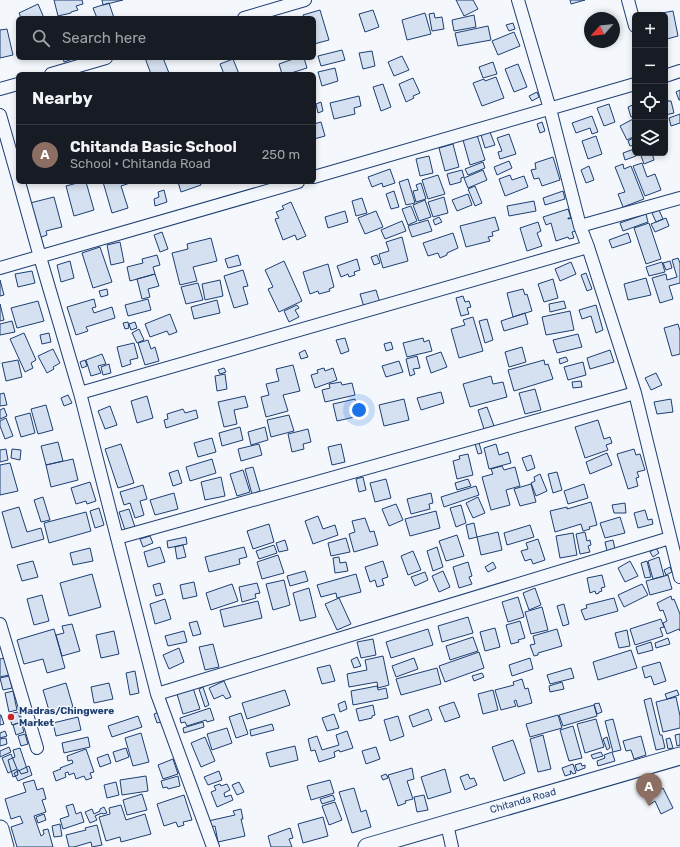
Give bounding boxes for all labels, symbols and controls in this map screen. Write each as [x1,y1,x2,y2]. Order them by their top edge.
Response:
north arrow [584,12,620,48]
map controls [632,12,668,156]
button: + [632,12,668,48]
search box [16,16,316,60]
icon: search [30,27,52,49]
text: Search here [62,29,146,47]
button: − [632,48,668,84]
button: locate [632,84,668,120]
text: Nearby [32,88,93,108]
button: layers [632,120,668,156]
text: Chitanda Basic School [70,138,237,156]
text: A [40,147,50,162]
text: 250 m [262,147,300,162]
text: School · Chitanda Road [70,156,211,171]
your location [349,400,369,420]
place label: Madras/Chingwere Market [19,705,114,729]
marker: Madras/Chingwere Market [6,712,16,722]
pin: A [636,773,662,806]
street label: Chitanda Road [489,786,558,816]

